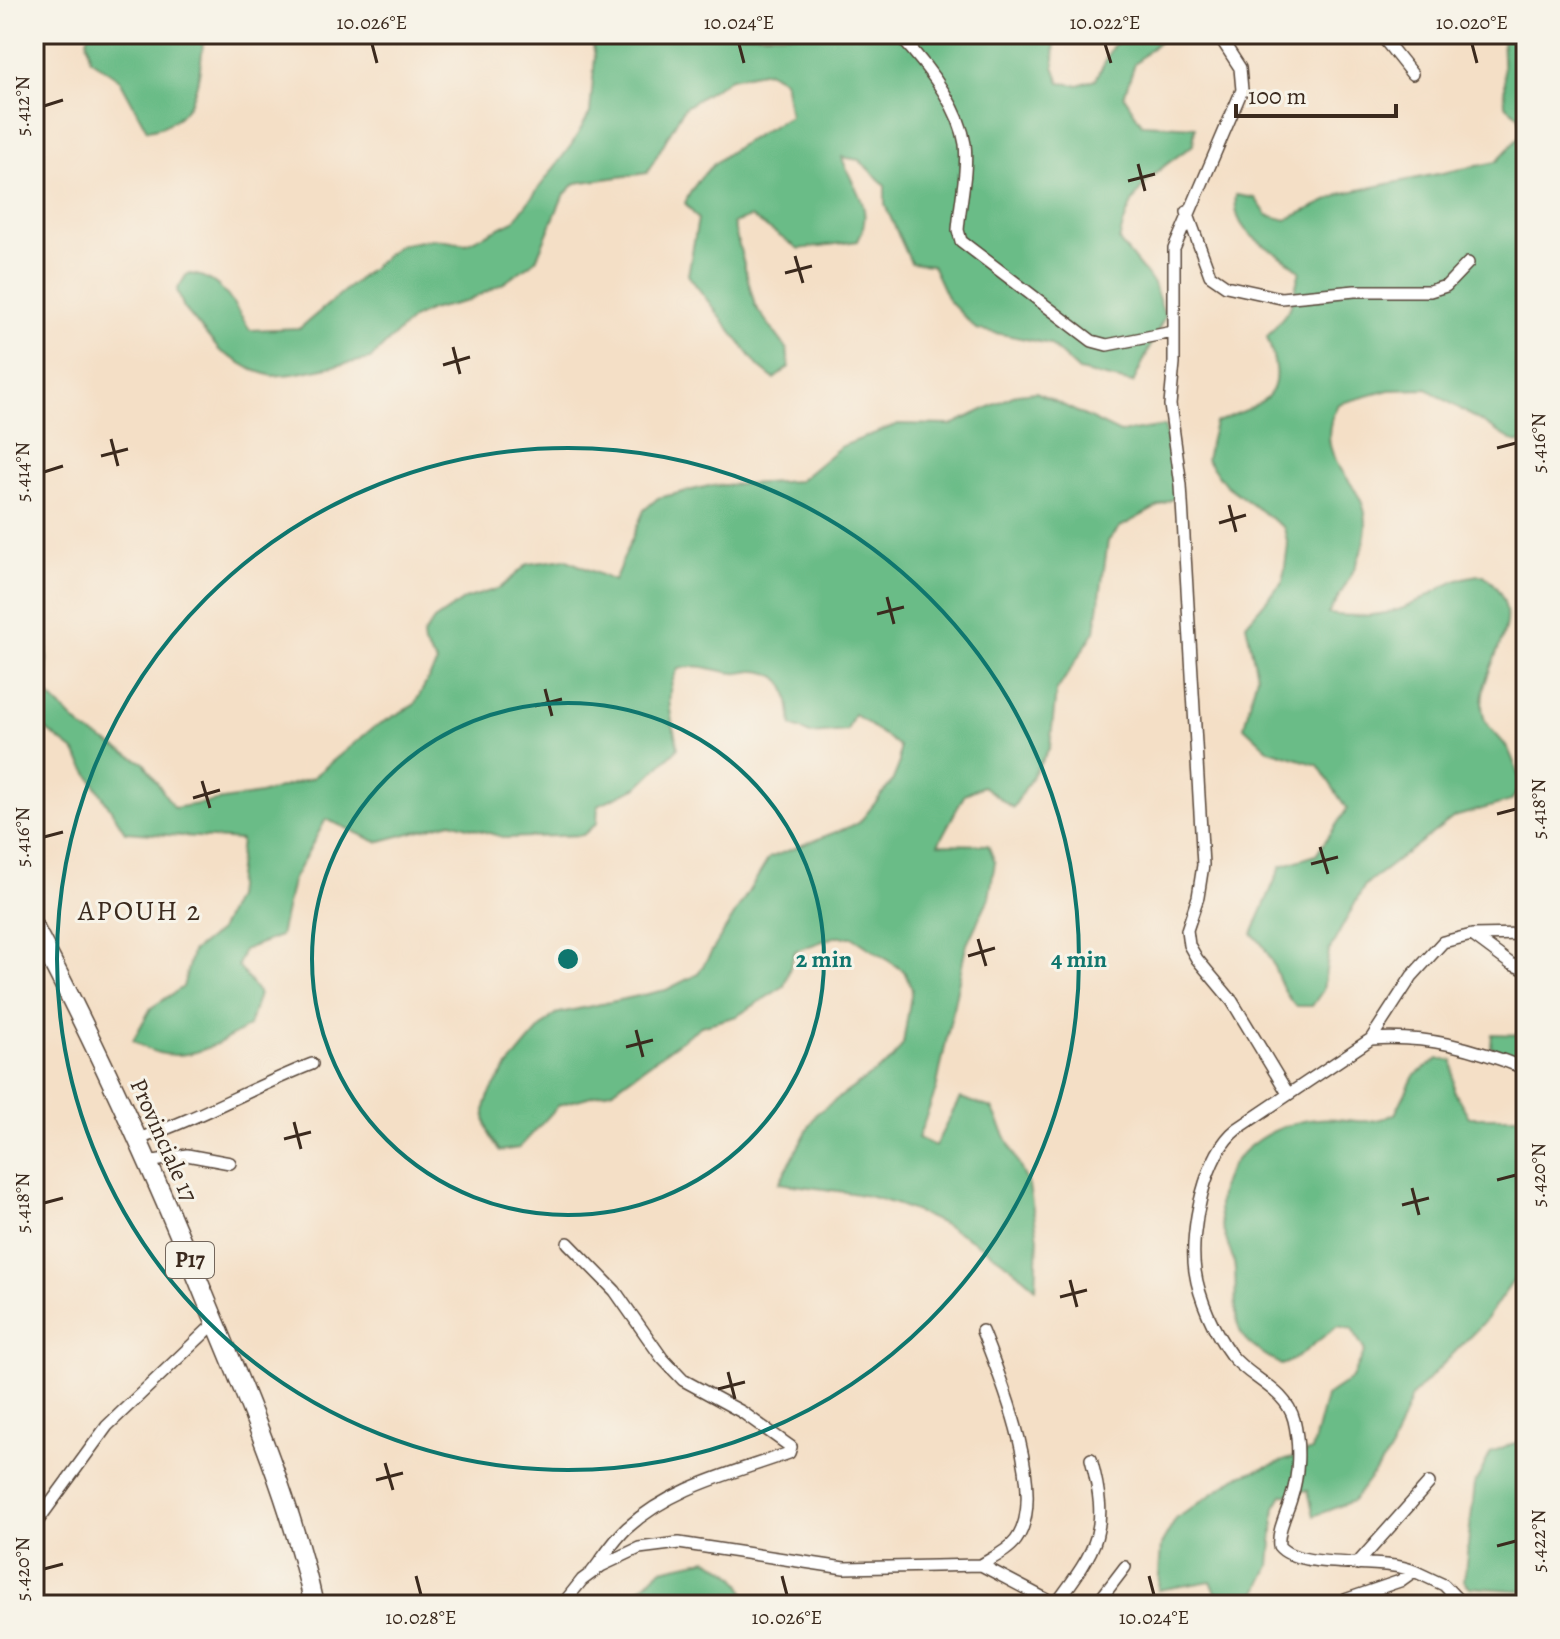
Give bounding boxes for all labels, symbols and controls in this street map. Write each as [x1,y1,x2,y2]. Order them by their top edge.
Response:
text: 10.026°E [337,9,407,36]
text: 10.024°E [704,9,774,36]
text: 10.022°E [1069,9,1141,36]
text: 10.020°E [1436,9,1508,36]
scale bar [1236,68,1396,118]
text: 5.412°N [9,76,36,136]
text: 100 m [1248,80,1307,112]
text: 5.416°N [1525,413,1552,473]
text: 5.414°N [9,442,36,502]
text: 5.418°N [1525,779,1552,839]
text: 5.416°N [9,807,36,867]
district label: APOUH 2 [77,892,202,930]
text: 2 min [796,943,853,975]
text: 4 min [1051,943,1108,975]
centre of rings [554,945,582,973]
street label: Provinciale 17 [123,1073,206,1208]
text: 5.420°N [1525,1143,1552,1207]
text: 5.418°N [9,1173,36,1233]
road number: P17 [166,1242,214,1278]
text: 5.422°N [1525,1509,1552,1573]
text: 5.420°N [9,1537,36,1601]
text: 10.028°E [385,1604,457,1631]
text: 10.026°E [752,1604,822,1631]
text: 10.024°E [1119,1604,1189,1631]

